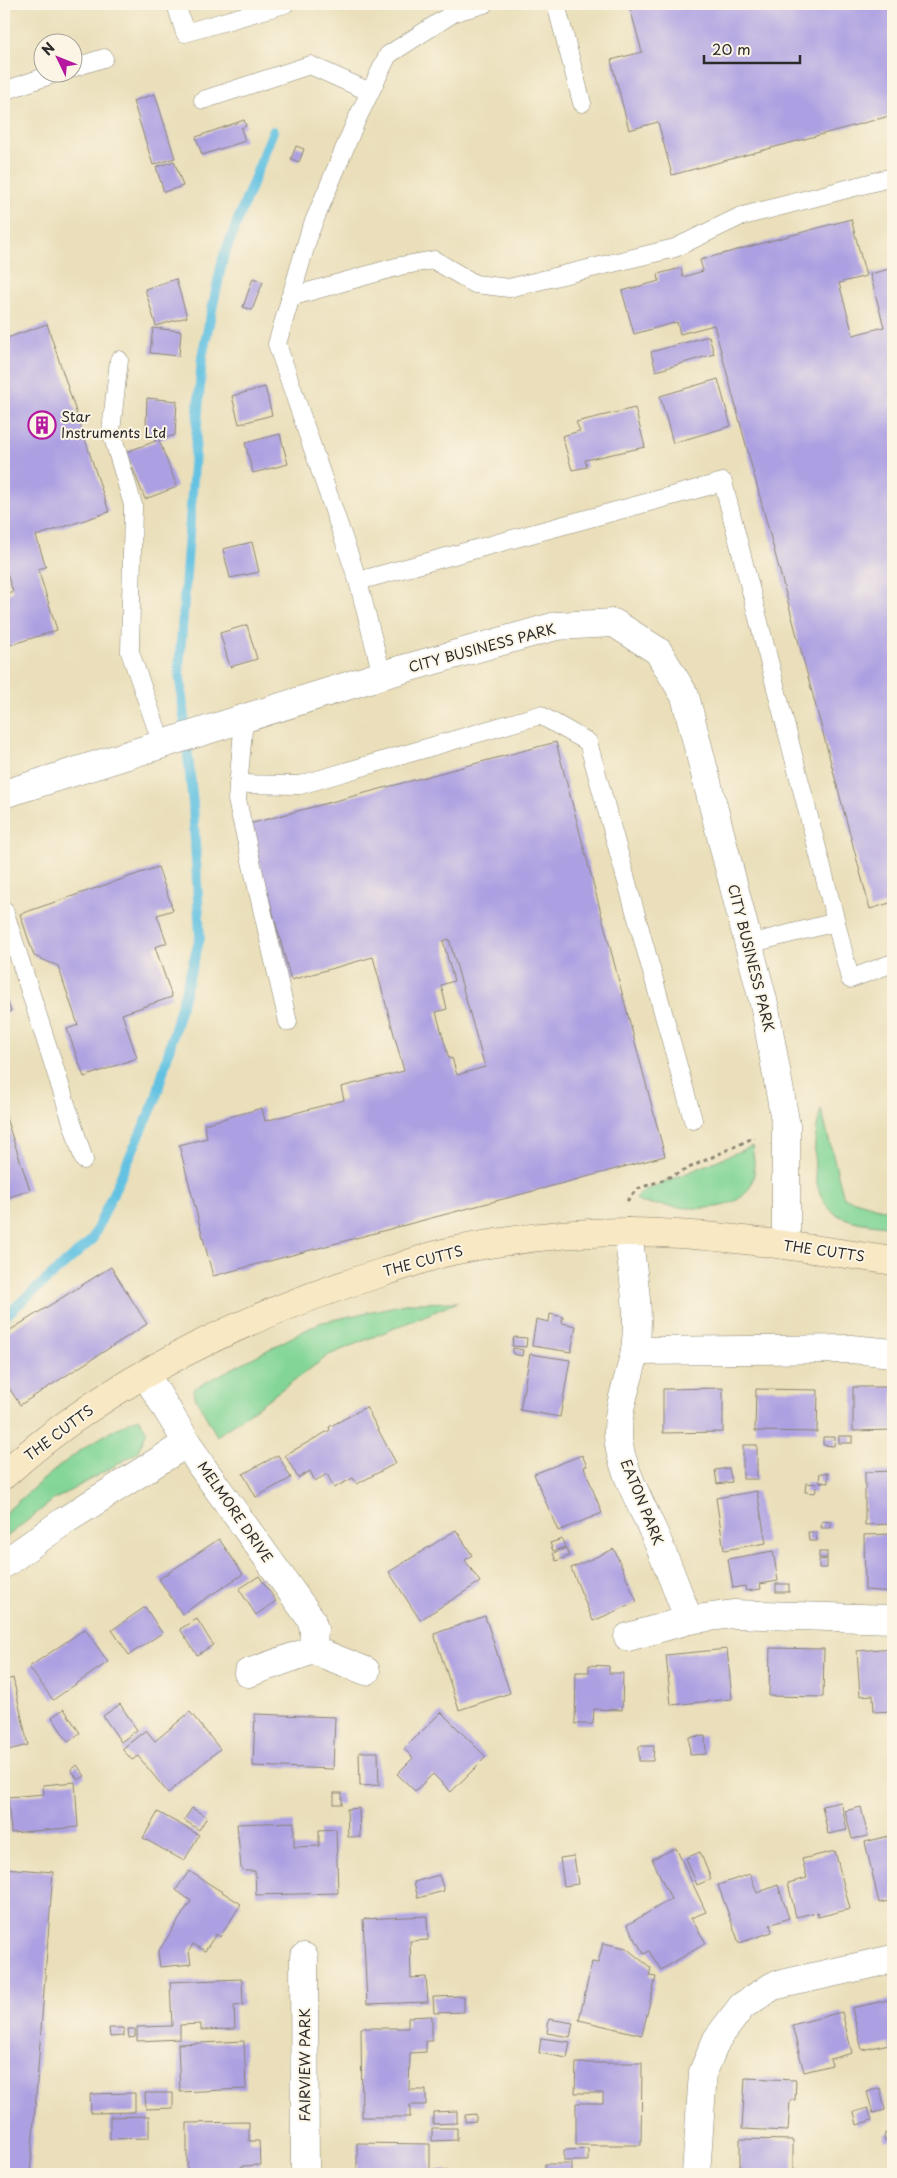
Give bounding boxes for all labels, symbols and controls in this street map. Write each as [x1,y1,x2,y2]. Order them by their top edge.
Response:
north arrow [32,32,82,82]
scale bar [704,32,801,64]
text: 20 m [712,37,751,60]
text: N [37,38,60,60]
place label: Star Instruments Ltd [61,406,166,443]
building icon: Star Instruments Ltd [27,410,57,440]
street label: CITY BUSINESS PARK [406,618,558,677]
street label: CITY BUSINESS PARK [723,882,780,1034]
street label: THE CUTTS [782,1234,866,1267]
street label: THE CUTTS [381,1240,465,1281]
street label: THE CUTTS [20,1400,98,1466]
street label: EATON PARK [616,1456,669,1548]
street label: MELMORE DRIVE [193,1457,278,1567]
street label: FAIRVIEW PARK [294,2008,315,2122]

